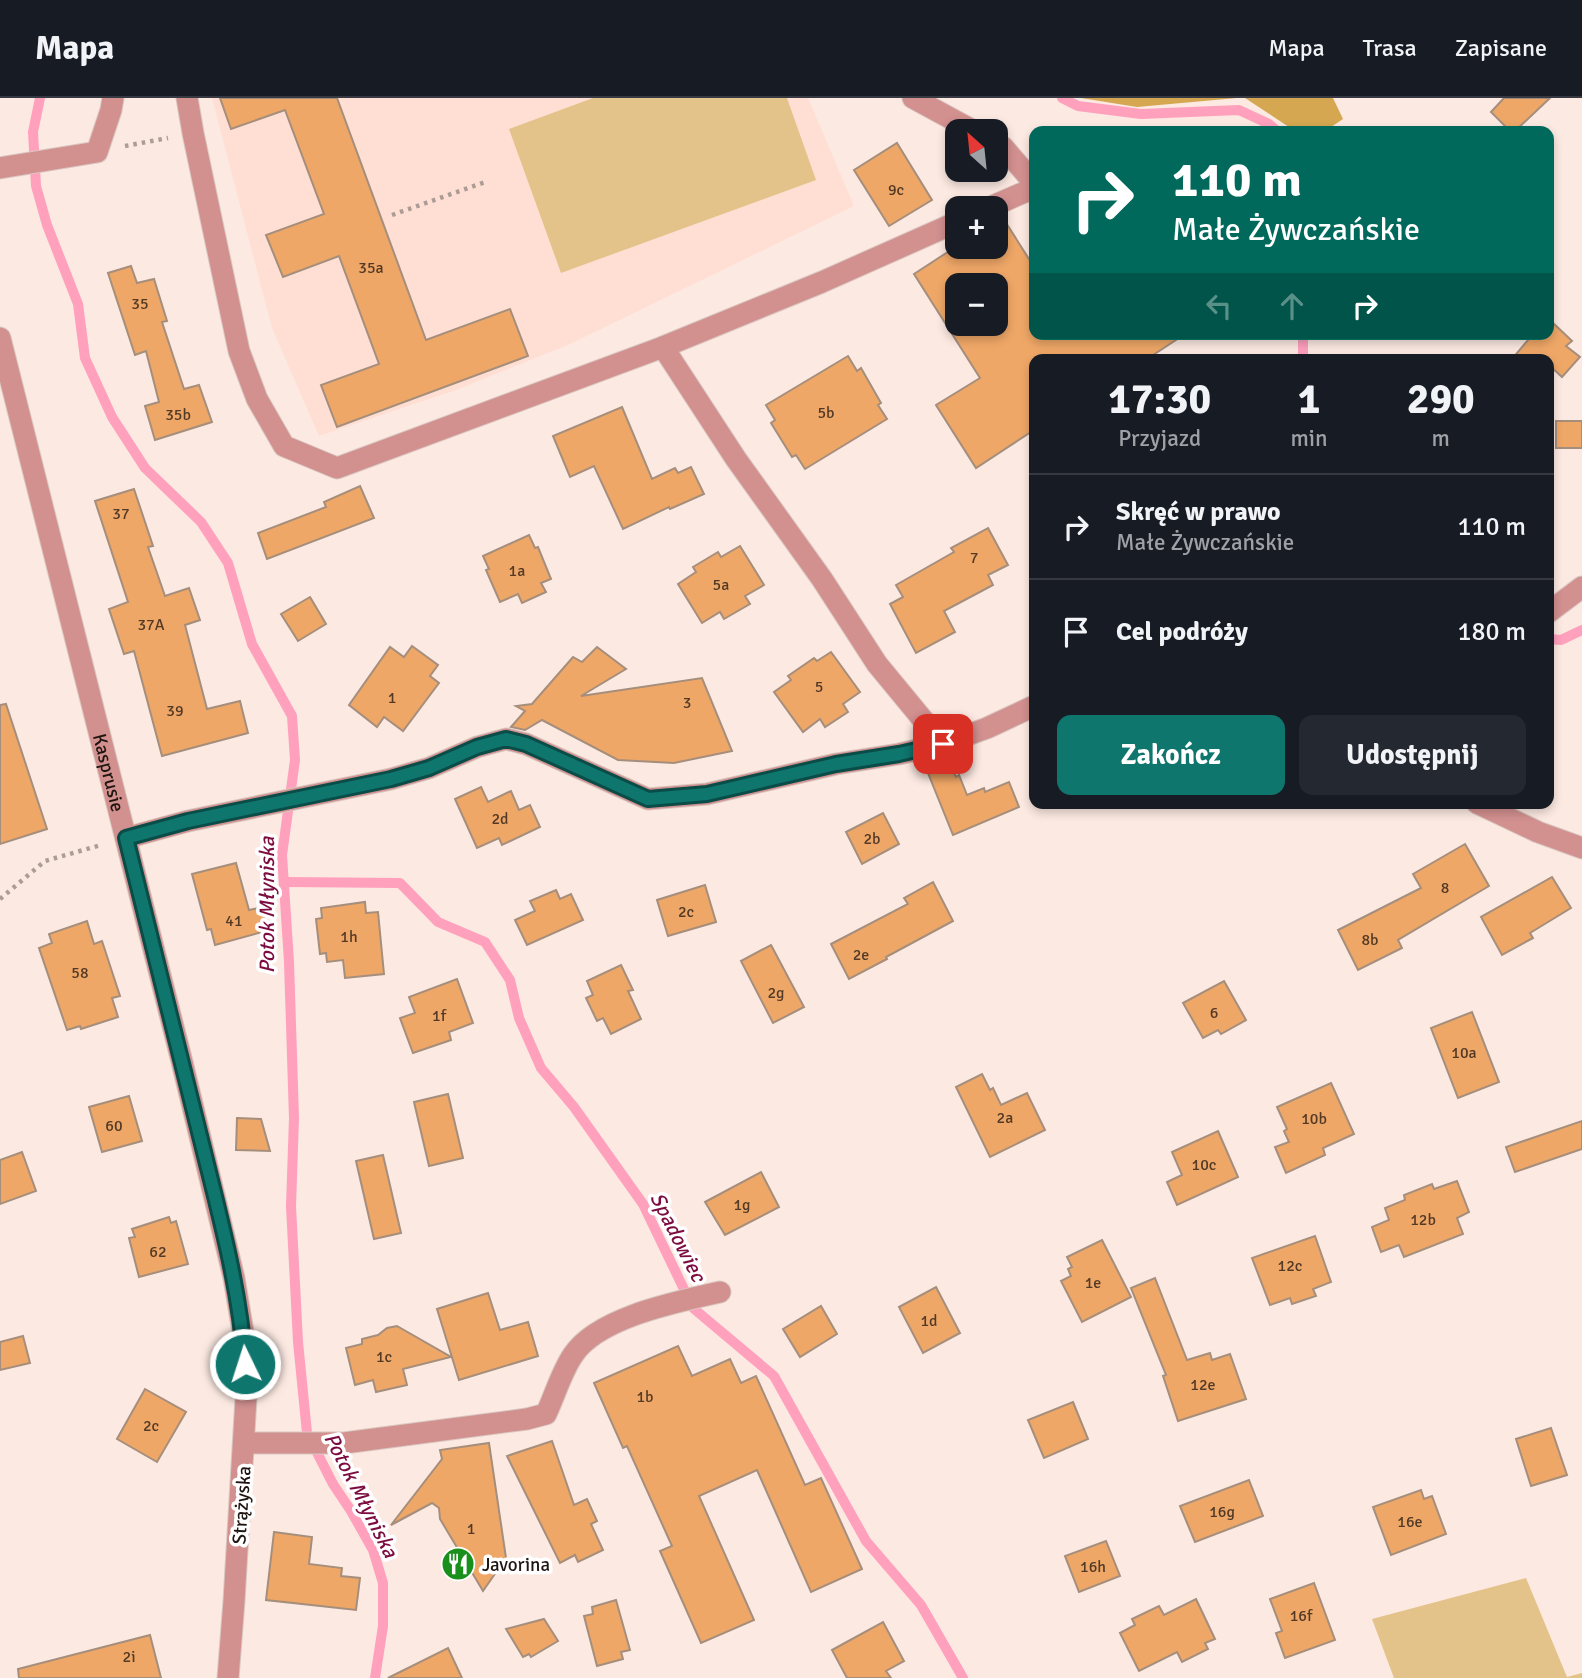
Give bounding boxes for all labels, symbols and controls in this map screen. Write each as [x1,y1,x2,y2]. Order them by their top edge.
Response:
text: Mapa [35,28,114,69]
text: Mapa [1268,33,1325,63]
text: Trasa [1363,33,1417,63]
text: Zapisane [1455,33,1547,63]
north arrow [945,119,1008,182]
map controls [945,119,1008,336]
text: 110 m [1172,150,1302,210]
icon: right [1057,154,1148,245]
house number: 9c [888,180,904,200]
button: + [945,196,1008,259]
text: Małe Żywczańskie [1172,210,1420,249]
house number: 35a [358,258,384,278]
button: − [945,273,1008,336]
icon: left [1200,287,1238,325]
icon: ahead [1273,287,1311,325]
icon: right [1346,287,1384,325]
house number: 35 [131,294,149,314]
text: 17:30 [1108,374,1211,425]
text: 1 [1298,374,1320,425]
text: 290 [1407,374,1475,425]
house number: 5b [817,403,835,423]
house number: 35b [165,405,191,425]
text: Przyjazd [1118,424,1201,453]
text: min [1290,424,1328,453]
text: m [1432,424,1450,453]
text: Skręć w prawo [1116,496,1281,528]
house number: 37 [112,504,130,524]
icon: right [1057,508,1095,546]
text: 110 m [1457,511,1526,543]
text: Małe Żywczańskie [1116,528,1294,557]
house number: 7 [970,548,978,568]
house number: 1a [509,561,525,581]
house number: 5a [713,575,729,595]
icon: arrive [1057,613,1095,651]
house number: 37A [137,615,165,635]
text: Cel podróży [1116,616,1248,648]
text: 180 m [1457,616,1526,648]
house number: 5 [815,677,823,697]
house number: 1 [388,688,396,708]
house number: 3 [683,693,691,713]
house number: 39 [166,701,184,721]
pin [913,714,973,774]
button: Zakończ [1057,715,1285,795]
button: Udostępnij [1299,715,1526,795]
icon: arrive [924,725,962,763]
street label: Kasprusie [87,731,130,814]
house number: 2d [491,809,509,829]
house number: 2b [863,829,881,849]
water label: Potok Młyniska [254,835,280,973]
house number: 8 [1441,878,1449,898]
house number: 2c [678,902,694,922]
house number: 41 [225,911,243,931]
house number: 1h [340,927,358,947]
house number: 8b [1361,930,1379,950]
house number: 2e [853,945,869,965]
house number: 58 [71,963,89,983]
house number: 2g [767,983,785,1003]
house number: 6 [1210,1003,1218,1023]
house number: 1f [432,1006,447,1026]
house number: 10a [1451,1043,1477,1063]
house number: 2a [997,1108,1013,1128]
house number: 10b [1301,1109,1327,1129]
house number: 60 [105,1116,123,1136]
house number: 10c [1192,1155,1216,1175]
water label: Spadowiec [644,1188,712,1288]
house number: 1g [733,1195,751,1215]
house number: 12b [1410,1210,1436,1230]
house number: 62 [149,1242,167,1262]
house number: 12c [1278,1256,1302,1276]
house number: 1e [1085,1273,1101,1293]
house number: 1d [920,1311,938,1331]
position arrow [208,1327,282,1401]
house number: 1c [376,1347,392,1367]
house number: 12e [1190,1375,1216,1395]
house number: 1b [636,1387,654,1407]
house number: 2c [143,1416,159,1436]
water label: Potok Młyniska [318,1428,404,1563]
street label: Strążyska [227,1465,257,1545]
house number: 16g [1209,1502,1235,1522]
house number: 16e [1397,1512,1423,1532]
house number: 1 [467,1519,475,1539]
restaurant icon: Javorina [439,1545,477,1583]
place label: Javorina [482,1553,550,1577]
house number: 16h [1080,1557,1106,1577]
house number: 16f [1290,1606,1313,1626]
house number: 2i [123,1647,135,1667]

